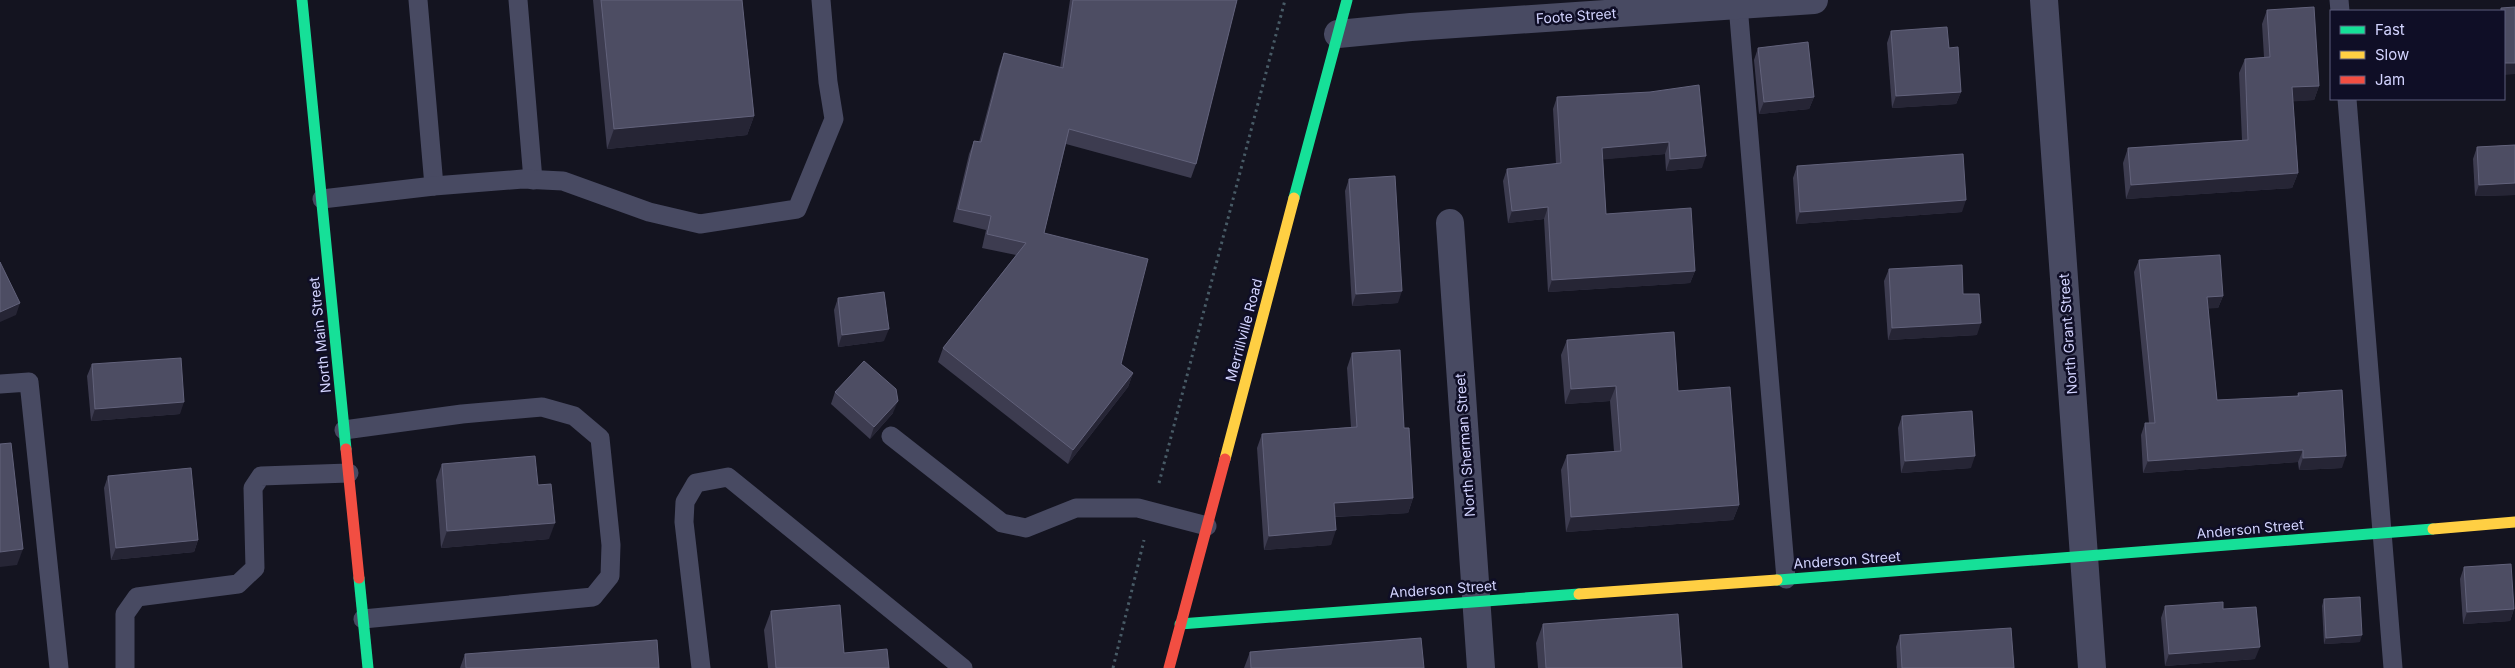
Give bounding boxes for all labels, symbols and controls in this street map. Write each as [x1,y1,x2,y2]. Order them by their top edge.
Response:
street label: Foote Street [1535,4,1617,27]
legend [2330,10,2505,100]
text: Fast [2375,20,2405,39]
text: Slow [2375,45,2409,64]
text: Jam [2375,70,2405,89]
street label: North Grant Street [2055,273,2080,395]
street label: North Main Street [305,276,334,394]
street label: Merrillville Road [1222,277,1265,383]
street label: North Sherman Street [1451,372,1478,517]
street label: Anderson Street [2196,515,2305,542]
street label: Anderson Street [1793,547,1902,572]
street label: Anderson Street [1389,576,1498,601]

